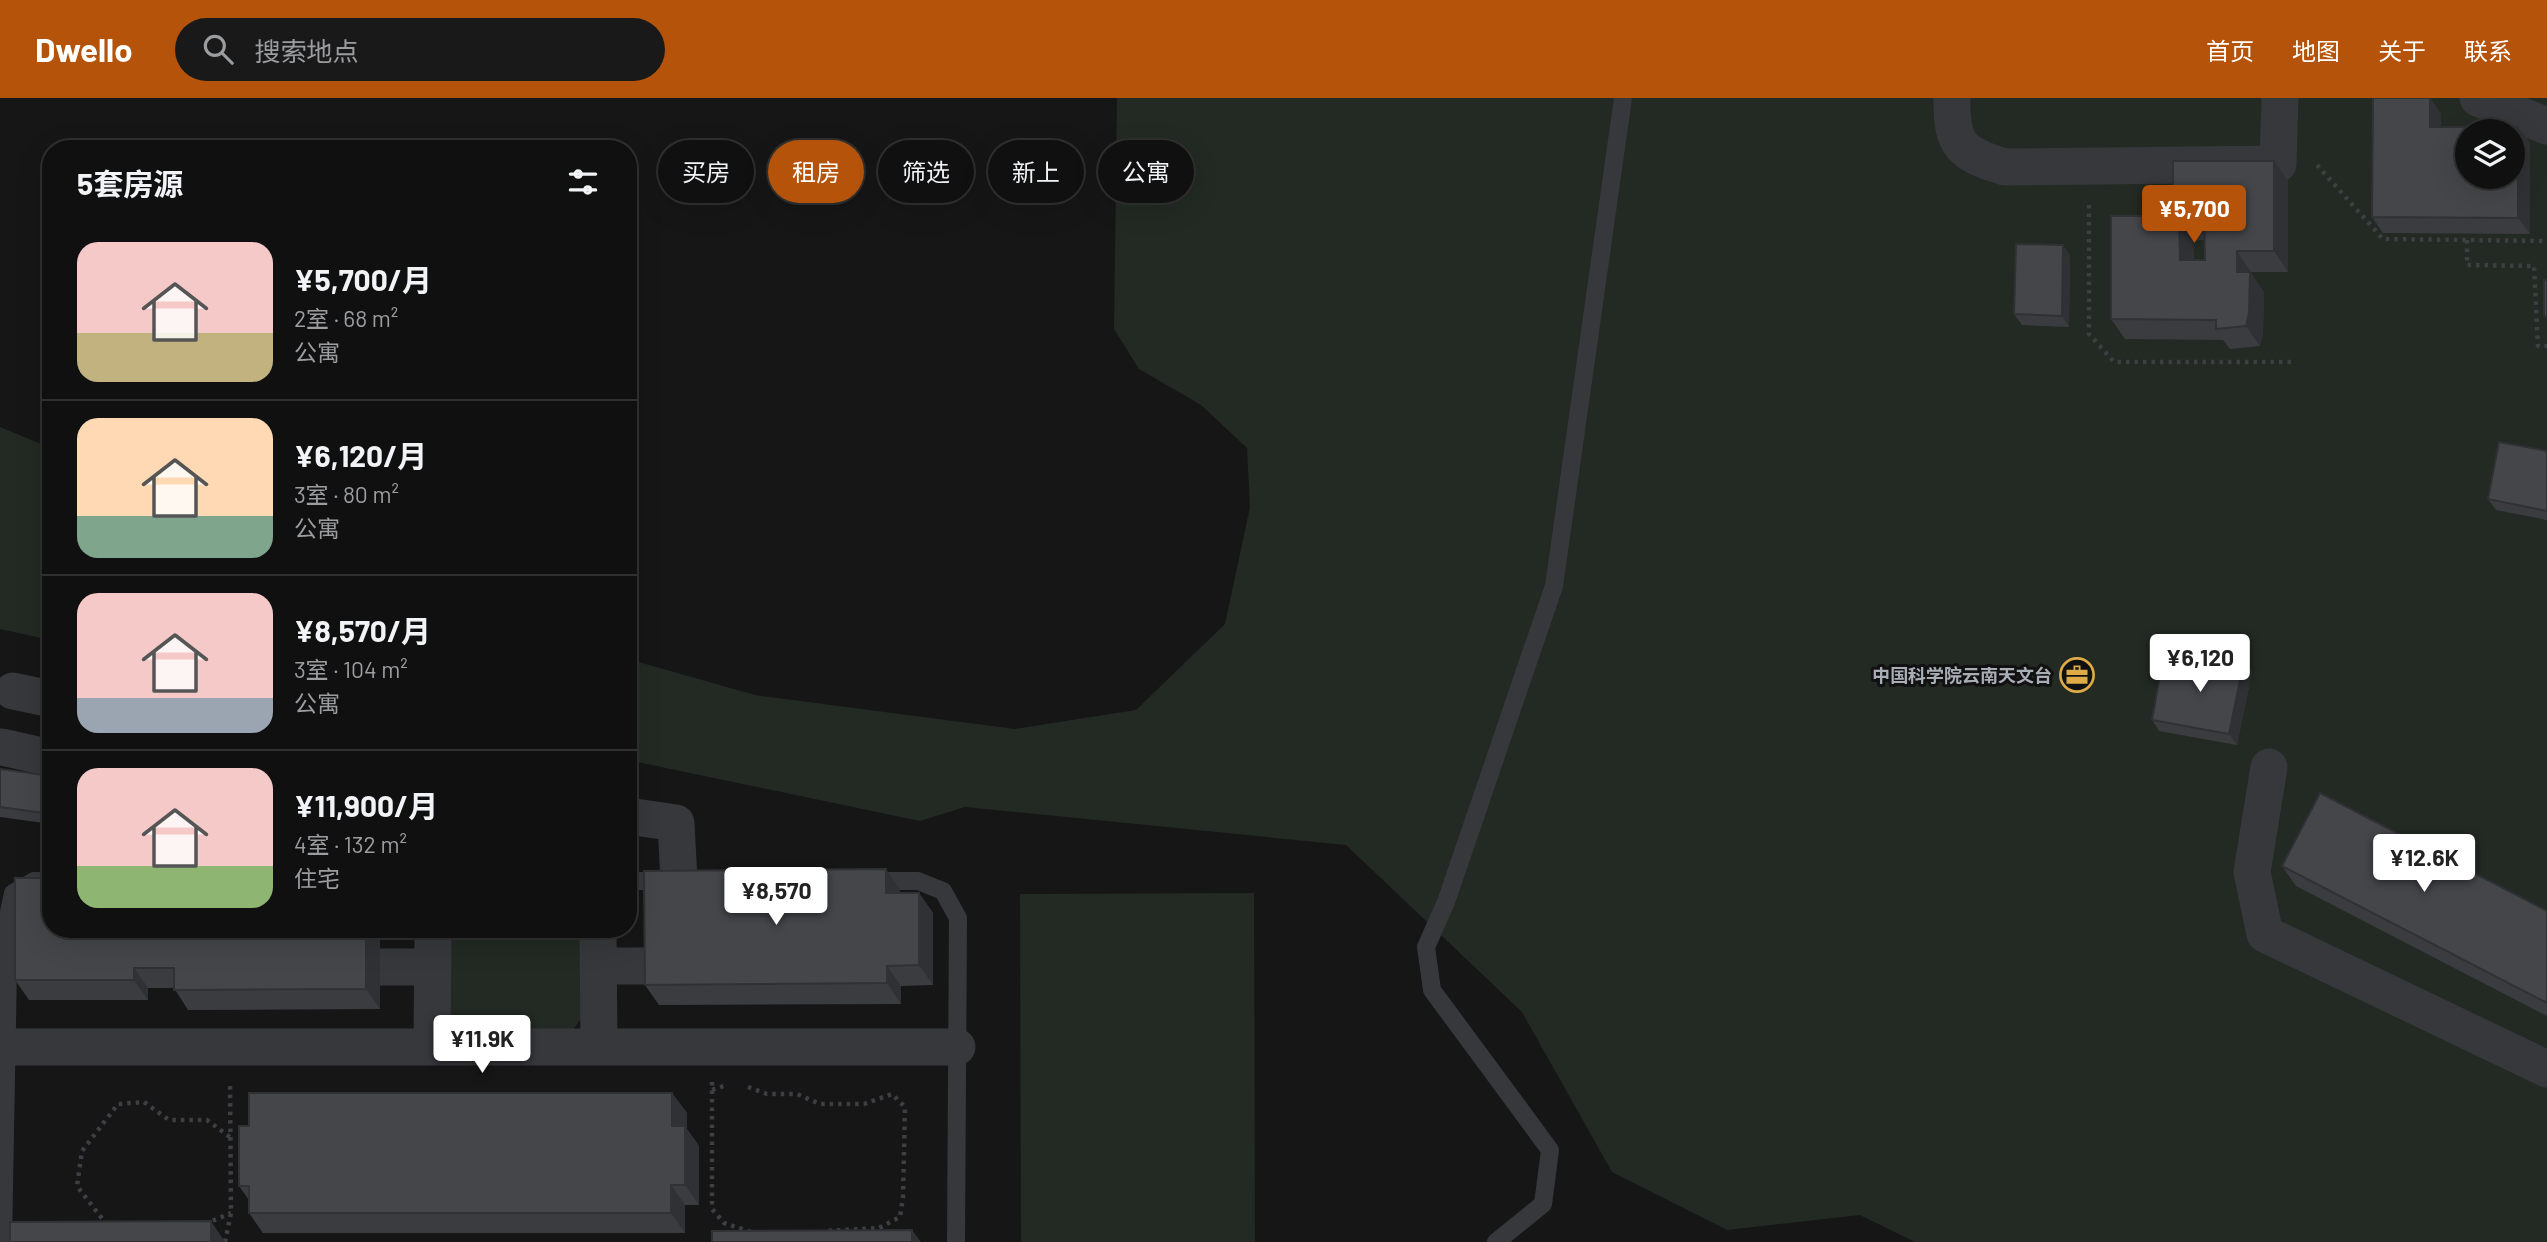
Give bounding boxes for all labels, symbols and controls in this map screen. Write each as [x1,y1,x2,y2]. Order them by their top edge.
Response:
search box [175,18,665,81]
text: Dwello [35,29,133,69]
icon: search [199,30,237,68]
text: 搜索地点 [255,35,359,66]
text: 首页 [2206,36,2254,65]
text: 地图 [2292,36,2340,65]
text: 关于 [2378,36,2426,65]
text: 联系 [2464,36,2512,65]
map controls [2455,119,2525,189]
button: layers [2455,119,2525,189]
chip: 买房 [658,140,754,203]
chip: 租房 [768,140,864,203]
chip: 筛选 [878,140,974,203]
chip: 新上 [988,140,1084,203]
chip: 公寓 [1098,140,1194,203]
icon: filters [564,163,602,201]
text: 5套房源 [77,165,183,201]
pin: ¥5,700 [2137,186,2251,245]
text: ¥5,700 [2158,194,2230,222]
text: ¥5,700/月 [294,261,432,297]
icon: home [133,270,217,354]
text: 2室 · 68 m² [294,304,398,332]
text: 公寓 [294,338,340,366]
text: ¥6,120/月 [294,437,427,473]
icon: home [133,446,217,530]
text: 3室 · 80 m² [294,480,399,508]
text: 公寓 [294,514,340,542]
text: ¥8,570/月 [294,612,431,648]
icon: home [133,621,217,705]
pin: ¥6,120 [2143,634,2257,694]
text: ¥6,120 [2166,643,2234,671]
text: 3室 · 104 m² [294,655,408,683]
office icon: 中国科学院云南天文台 [2058,656,2096,694]
place label: 中国科学院云南天文台 [1872,664,2052,686]
text: 公寓 [294,689,340,717]
text: ¥11,900/月 [294,787,438,823]
icon: home [133,796,217,880]
text: 4室 · 132 m² [294,830,407,858]
pin: ¥12.6K [2367,834,2481,894]
text: ¥12.6K [2389,843,2459,871]
text: 住宅 [294,864,340,892]
pin: ¥8,570 [719,868,833,927]
text: ¥8,570 [740,876,812,904]
pin: ¥11.9K [425,1016,539,1075]
text: ¥11.9K [449,1024,515,1052]

